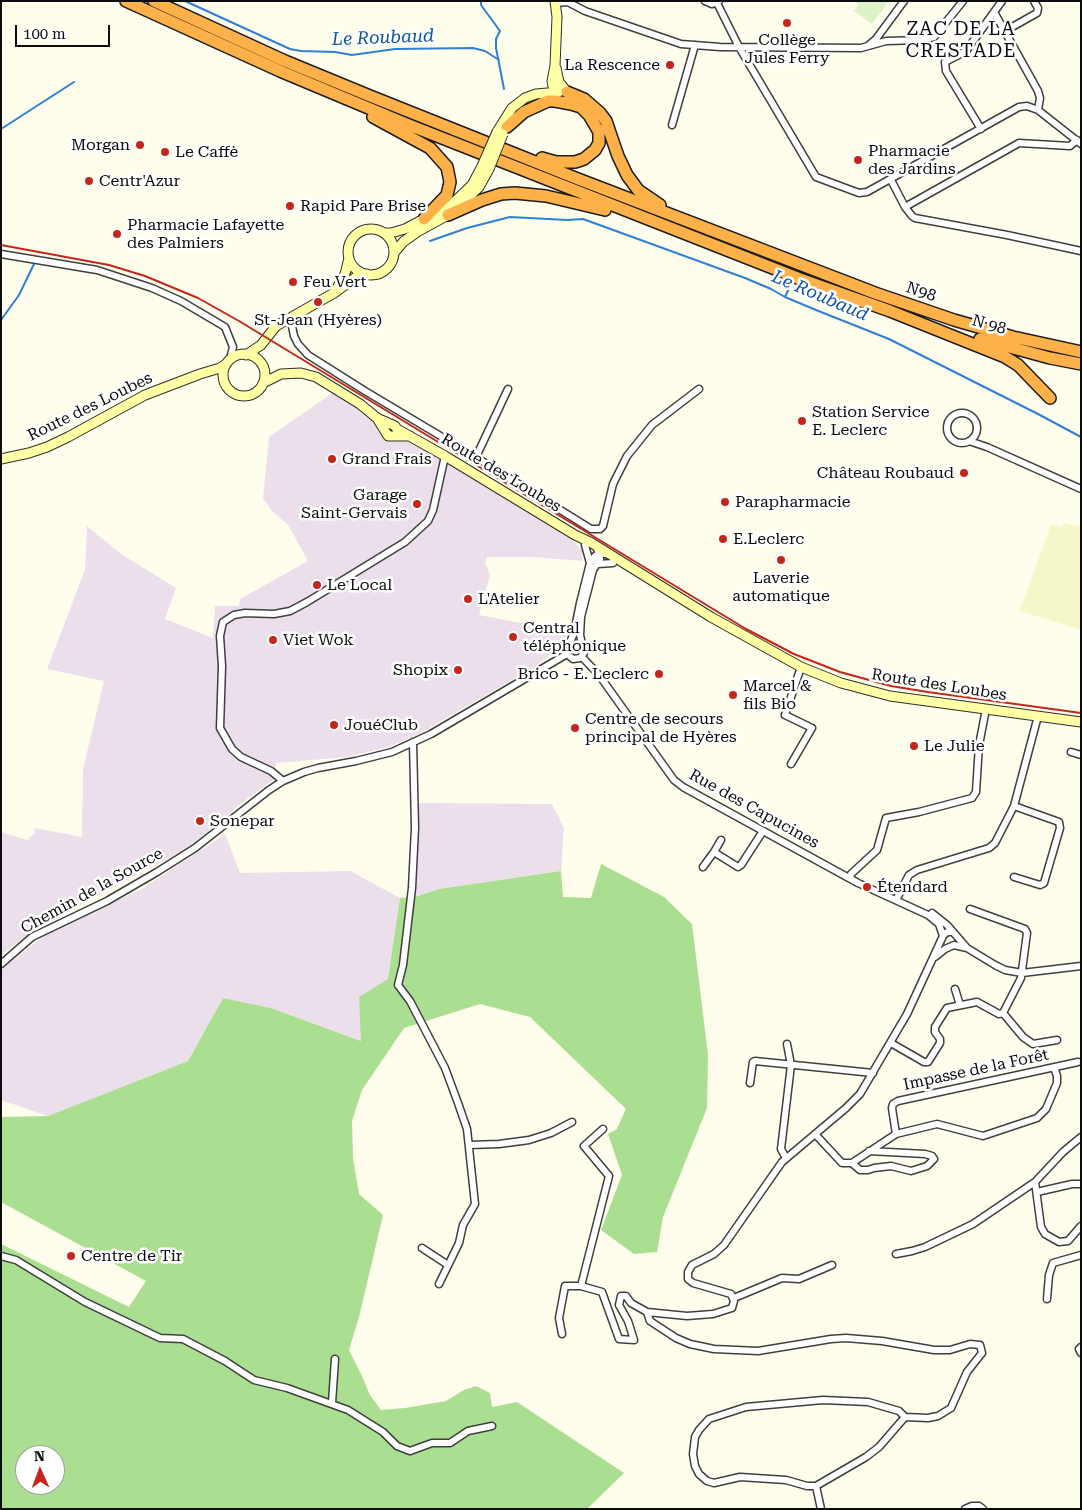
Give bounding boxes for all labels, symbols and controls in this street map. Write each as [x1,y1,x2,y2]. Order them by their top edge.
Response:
scale bar [18,15,112,47]
marker: Collège Jules Ferry [781,17,793,29]
district label: ZAC DE LA CRESTADE [905,18,1017,62]
text: 100 m [23,25,66,43]
water label: Le Roubaud [331,25,435,51]
place label: Collège Jules Ferry [745,30,829,68]
place label: La Rescence [564,55,660,75]
marker: La Rescence [664,59,676,71]
place label: Morgan [71,135,130,155]
marker: Morgan [134,139,146,151]
place label: Pharmacie des Jardins [868,141,956,179]
place label: Le Caffè [175,142,238,162]
marker: Le Caffè [159,146,171,158]
marker: Pharmacie des Jardins [852,154,864,166]
place label: Centr'Azur [99,171,180,191]
marker: Centr'Azur [83,175,95,187]
place label: Rapid Pare Brise [300,196,426,216]
marker: Rapid Pare Brise [284,200,296,212]
place label: Pharmacie Lafayette des Palmiers [127,215,284,253]
marker: Pharmacie Lafayette des Palmiers [111,228,123,240]
water label: Le Roubaud [769,266,871,326]
place label: Feu Vert [303,272,367,292]
marker: Feu Vert [287,276,299,288]
street label: N98 [903,278,939,306]
marker: St-Jean (Hyères) [312,296,324,308]
place label: St-Jean (Hyères) [254,310,382,330]
street label: N 98 [970,311,1008,339]
street label: Route des Loubes [24,368,156,446]
place label: Station Service E. Leclerc [812,402,930,440]
marker: Station Service E. Leclerc [796,415,808,427]
street label: Route des Loubes [438,430,564,516]
place label: Grand Frais [342,449,432,469]
marker: Grand Frais [326,453,338,465]
place label: Château Roubaud [817,463,954,483]
marker: Château Roubaud [958,467,970,479]
place label: Garage Saint-Gervais [301,485,407,523]
place label: Parapharmacie [735,492,851,512]
marker: Parapharmacie [719,496,731,508]
marker: Garage Saint-Gervais [411,498,423,510]
place label: E.Leclerc [733,529,804,549]
marker: E.Leclerc [717,533,729,545]
marker: Laverie automatique [775,554,787,566]
place label: Laverie automatique [732,568,830,606]
place label: Le Local [327,575,392,595]
marker: Le Local [311,579,323,591]
place label: L'Atelier [478,589,540,609]
marker: L'Atelier [462,593,474,605]
place label: Central téléphonique [523,618,626,656]
place label: Viet Wok [283,630,354,650]
marker: Central téléphonique [507,631,519,643]
marker: Viet Wok [267,634,279,646]
place label: Shopix [393,660,448,680]
marker: Shopix [452,664,464,676]
place label: Brico - E. Leclerc [517,664,649,684]
street label: Route des Loubes [870,665,1008,705]
marker: Brico - E. Leclerc [653,668,665,680]
place label: Marcel & fils Bio [743,676,812,714]
marker: Marcel & fils Bio [727,689,739,701]
place label: Centre de secours principal de Hyères [585,709,737,747]
place label: JouéClub [344,715,418,735]
marker: JouéClub [328,719,340,731]
marker: Centre de secours principal de Hyères [569,722,581,734]
place label: Le Julie [924,736,984,756]
marker: Le Julie [908,740,920,752]
street label: Rue des Capucines [686,765,822,853]
place label: Sonepar [210,811,275,831]
marker: Sonepar [194,815,206,827]
street label: Chemin de la Source [18,844,166,938]
place label: Étendard [877,877,948,897]
marker: Étendard [861,881,873,893]
street label: Impasse de la Forêt [902,1045,1050,1095]
place label: Centre de Tir [81,1246,182,1266]
marker: Centre de Tir [65,1250,77,1262]
north arrow [15,1445,65,1495]
text: N [34,1448,45,1464]

